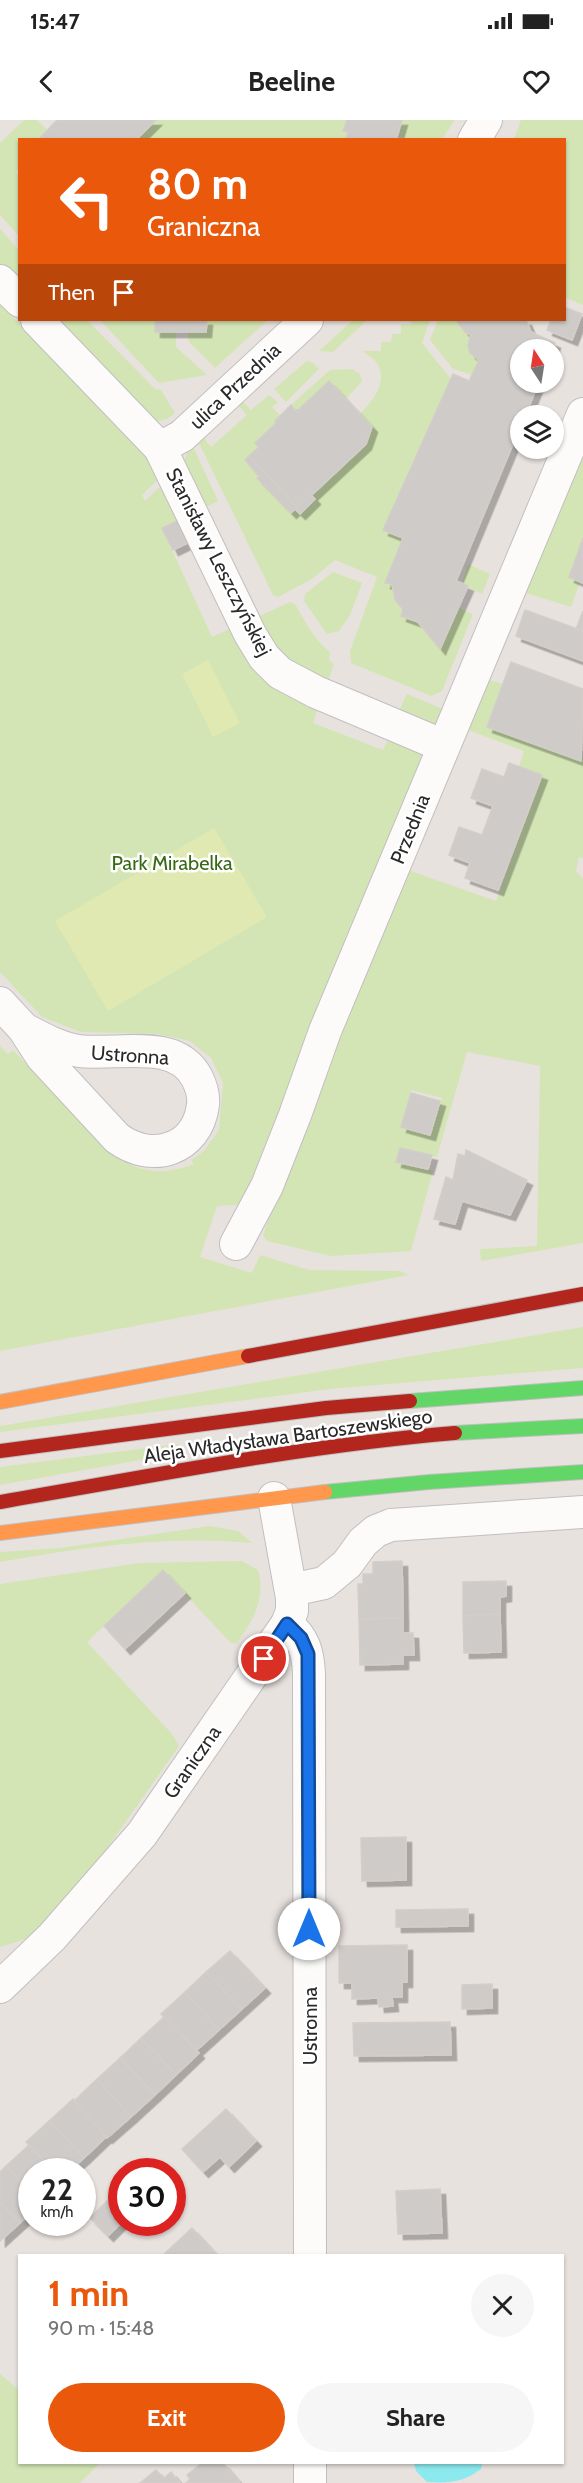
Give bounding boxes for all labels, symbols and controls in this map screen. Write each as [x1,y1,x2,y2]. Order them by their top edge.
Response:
text: 15:47 [30,8,80,35]
icon: back [30,65,63,98]
text: Beeline [248,65,335,98]
icon: heart [520,65,553,98]
text: 80 m [147,158,248,210]
icon: left [48,162,126,240]
text: Graniczna [147,210,260,243]
icon: arrive [107,276,140,309]
text: Then [48,279,95,306]
street label: ulica Przednia [184,337,286,434]
north arrow [510,339,564,393]
map controls [510,339,564,459]
button: layers [510,405,564,459]
street label: Stanisławy Leszczyńskiej [161,464,277,660]
street label: Przednia [385,790,435,867]
park label: Park Mirabelka [111,851,233,875]
street label: Ustronna [90,1040,170,1070]
street label: Aleja Władysława Bartoszewskiego [142,1404,434,1468]
pin [238,1633,289,1684]
icon: arrive [247,1642,280,1675]
street label: Graniczna [158,1720,226,1803]
position arrow [277,1897,341,1961]
street label: Ustronna [298,1986,322,2065]
speed limit sign: 30 [108,2158,186,2236]
text: 22 [41,2171,73,2208]
text: km/h [41,2203,73,2221]
text: 1 min [48,2271,129,2315]
button: close [471,2274,534,2337]
text: 90 m · 15:48 [48,2316,154,2340]
button: Exit [48,2383,285,2452]
button: Share [297,2383,534,2452]

